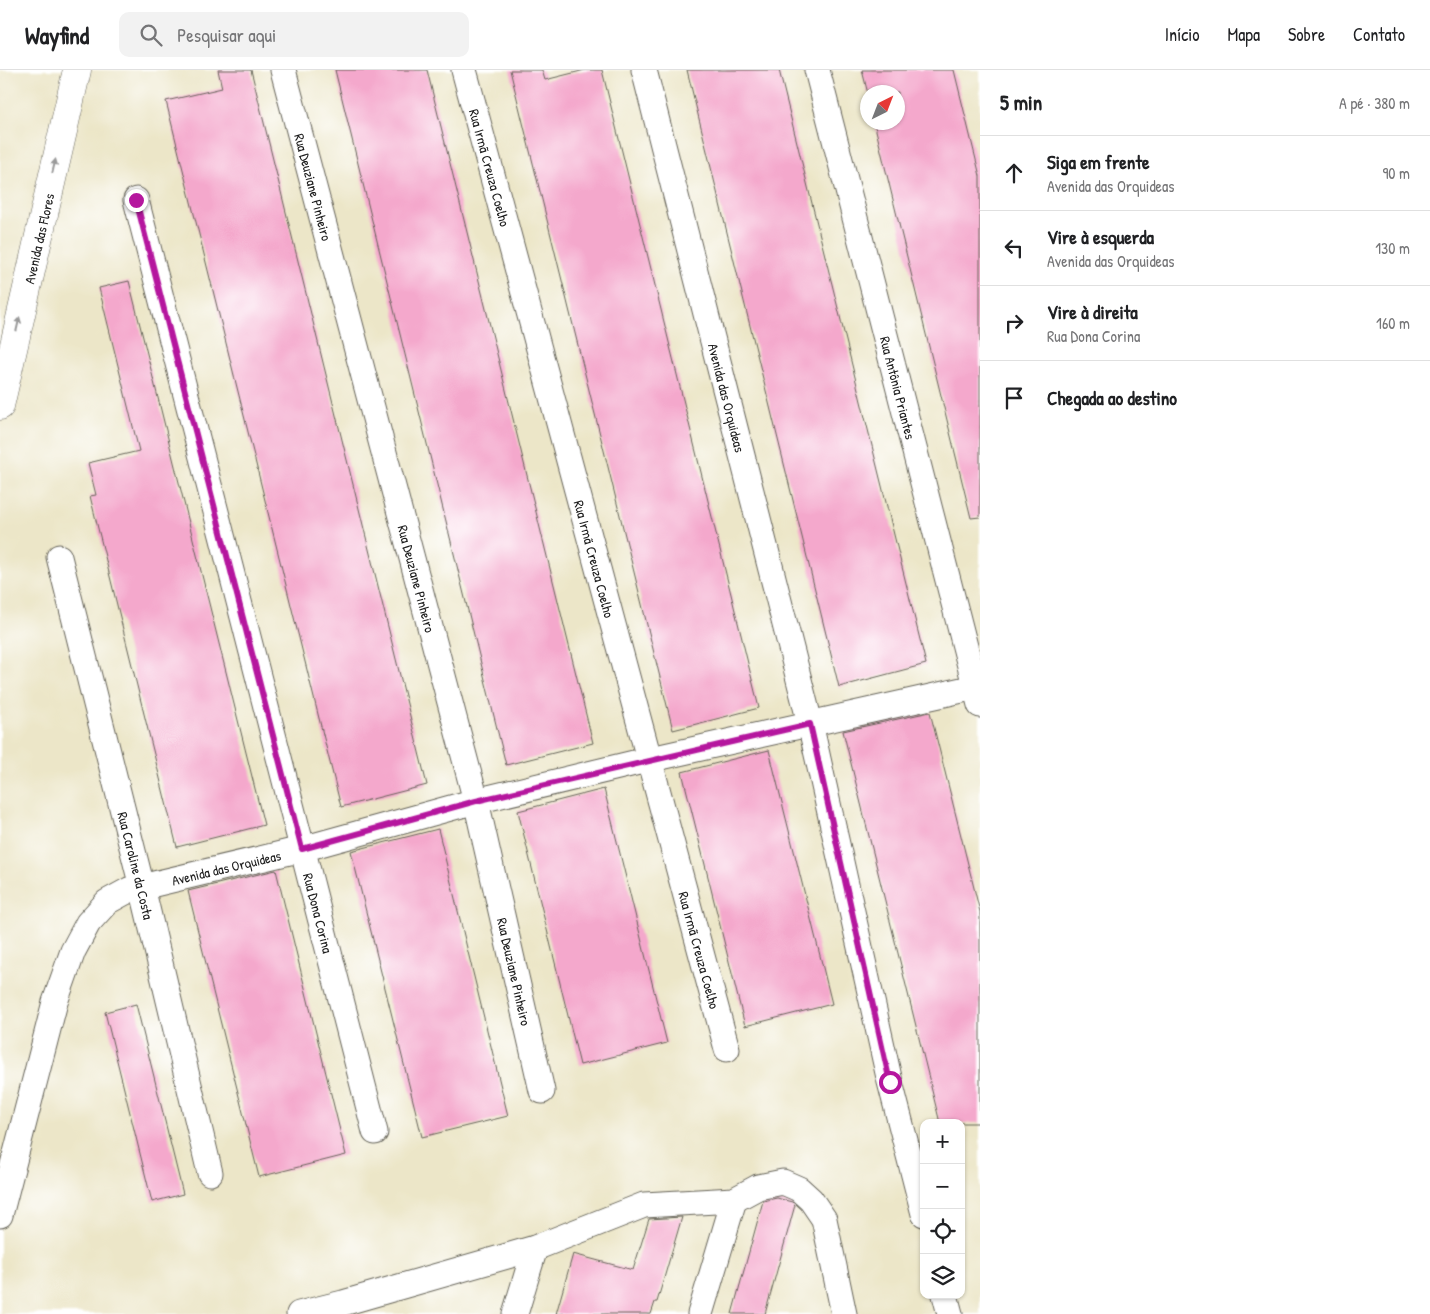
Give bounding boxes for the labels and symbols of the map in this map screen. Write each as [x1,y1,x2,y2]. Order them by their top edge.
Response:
north arrow [860,85,905,130]
street label: Rua Irmã Creuza Coelho [465,107,515,229]
street label: Rua Deuziane Pinheiro [291,131,337,243]
one-way arrow [50,158,58,173]
route end [125,189,148,212]
street label: Avenida das Flores [19,191,58,285]
one-way arrow [14,317,22,332]
street label: Rua Antônia Priantes [876,334,921,441]
street label: Avenida das Orquideas [704,341,750,454]
street label: Rua Irmã Creuza Coelho [570,498,620,620]
street label: Rua Deuziane Pinheiro [394,523,441,635]
street label: Rua Caroline da Costa [114,810,159,922]
street label: Avenida das Orquideas [170,845,283,889]
street label: Rua Dona Corina [299,871,338,955]
street label: Rua Irmã Creuza Coelho [675,889,725,1011]
street label: Rua Deuziane Pinheiro [493,916,536,1028]
route start [879,1071,902,1094]

